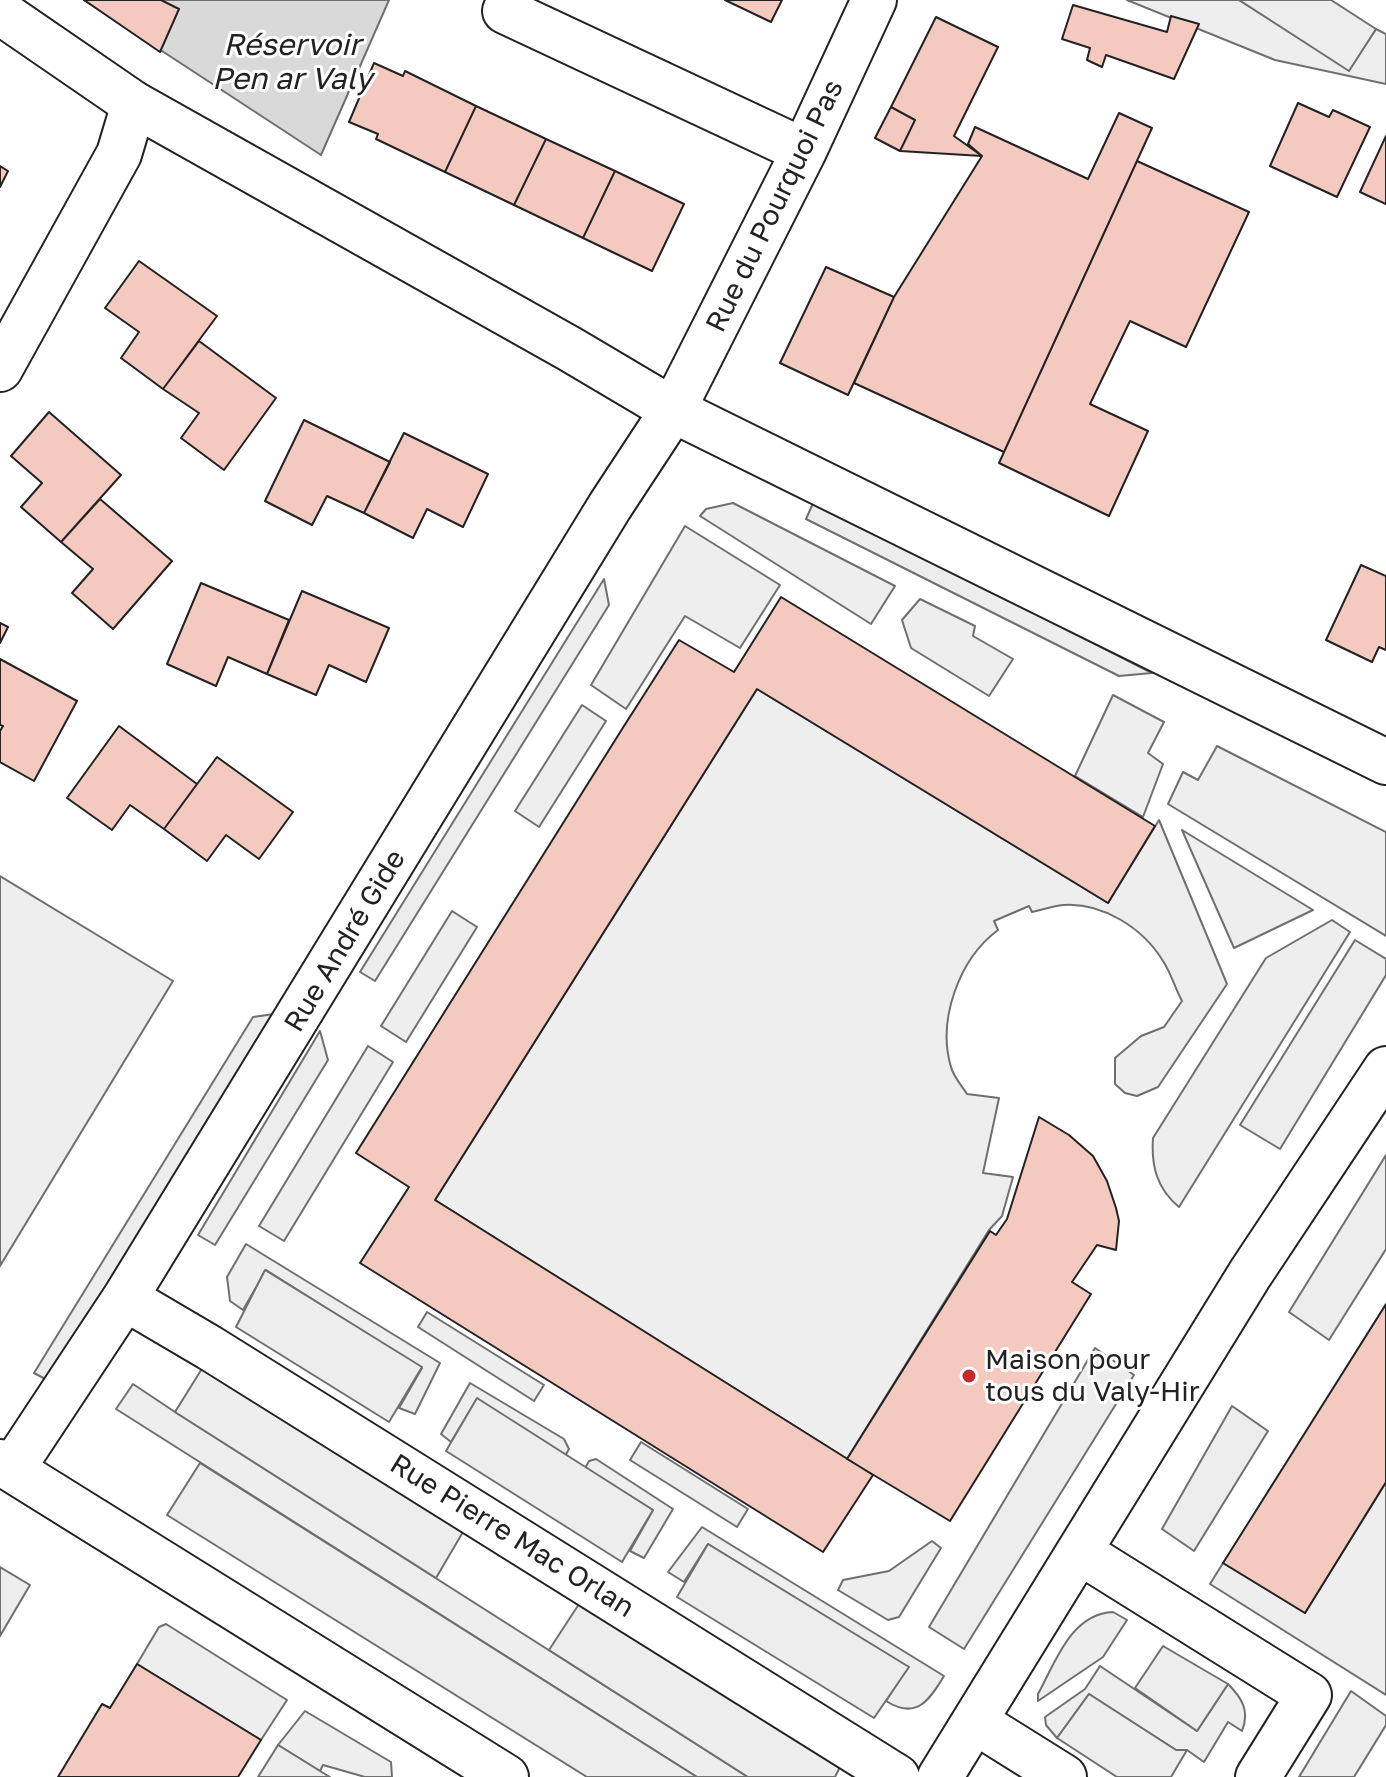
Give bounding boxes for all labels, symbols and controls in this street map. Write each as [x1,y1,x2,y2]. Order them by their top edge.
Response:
water label: Réservoir Pen ar Valy [212,27,372,98]
street label: Rue du Pourquoi Pas [699,74,851,338]
street label: Rue André Gide [277,844,413,1038]
place label: Maison pour tous du Valy-Hir [985,1343,1200,1409]
marker: Maison pour tous du Valy-Hir [960,1367,978,1385]
street label: Rue Pierre Mac Orlan [384,1447,640,1625]

